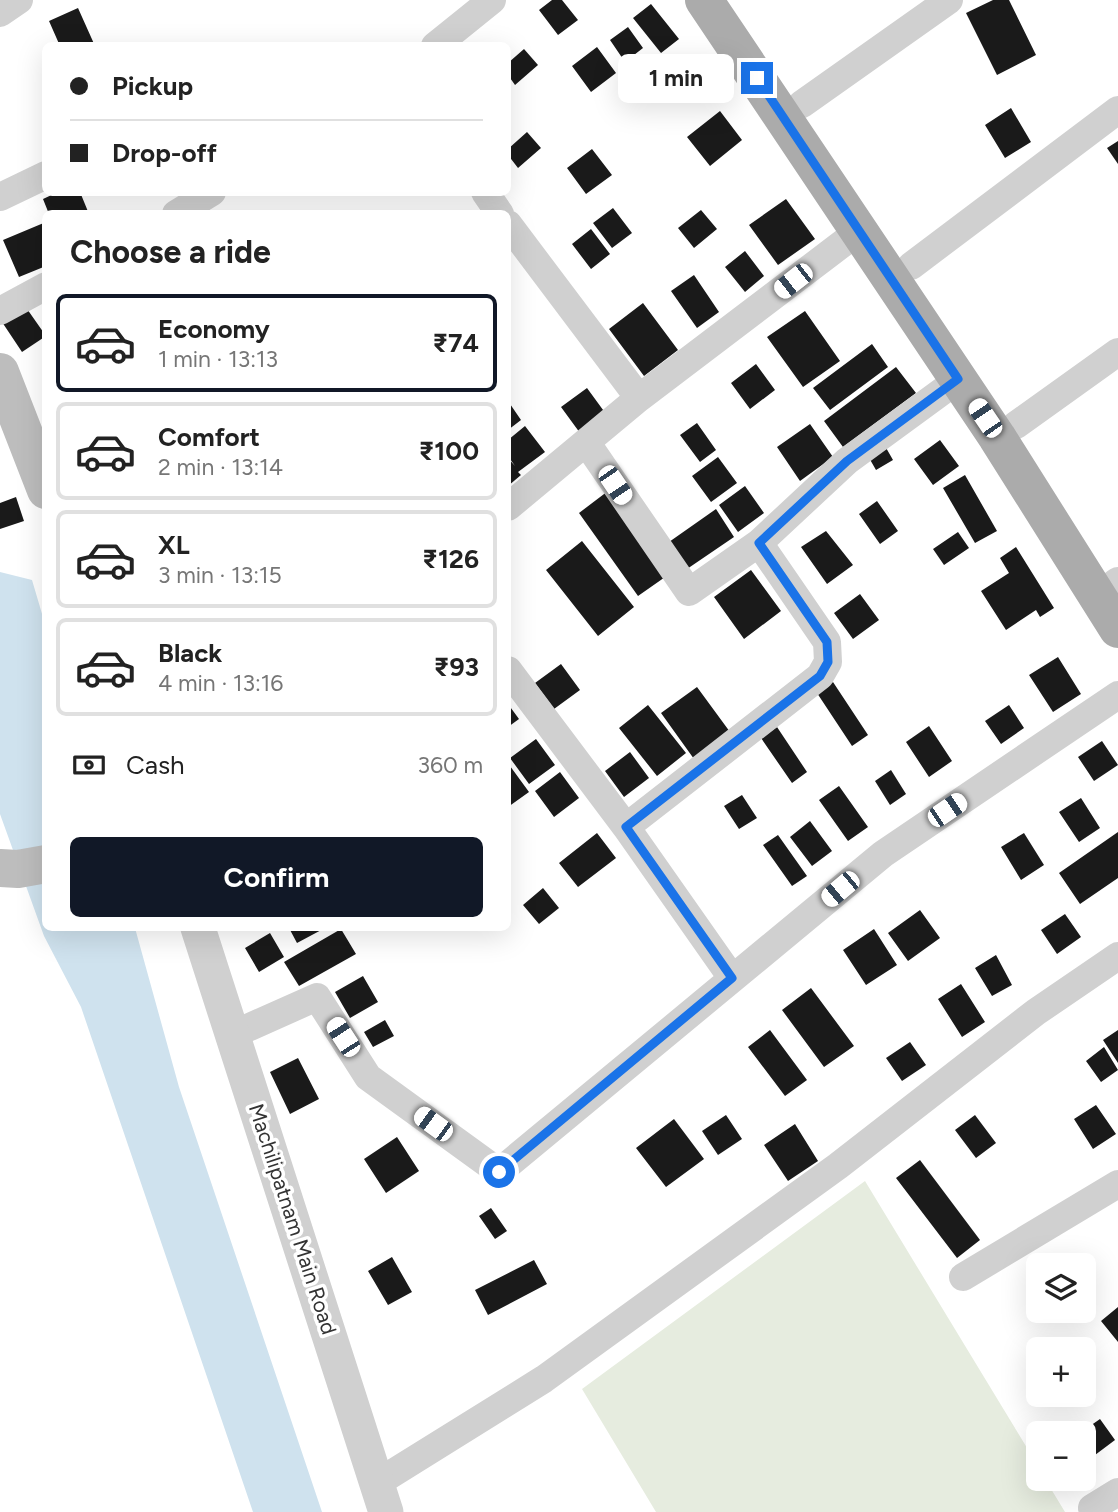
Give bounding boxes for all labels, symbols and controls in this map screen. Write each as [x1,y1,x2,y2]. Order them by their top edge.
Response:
callout: 1 min [617,54,732,102]
route end [741,62,773,94]
text: 1 min [649,64,703,92]
text: Pickup [112,70,193,102]
text: Drop-off [112,137,217,169]
text: Choose a ride [70,233,271,271]
car [770,260,817,302]
icon: car [74,312,137,375]
text: Economy [158,313,270,345]
text: ₹74 [432,327,479,359]
text: 1 min · 13:13 [158,345,278,373]
car [965,395,1006,441]
icon: car [74,420,137,483]
text: Comfort [158,421,260,453]
text: ₹100 [419,435,479,467]
text: 2 min · 13:14 [158,453,283,481]
car [595,462,636,508]
icon: car [74,528,137,591]
text: XL [158,529,190,561]
text: ₹126 [422,543,479,575]
text: 3 min · 13:15 [158,561,282,589]
icon: car [74,636,137,699]
text: Black [158,637,222,669]
text: ₹93 [434,651,479,683]
text: 4 min · 13:16 [158,669,283,697]
icon: cash [70,746,108,784]
text: Cash [126,749,185,781]
text: 360 m [417,751,483,779]
car [924,790,971,830]
button: Confirm [70,837,483,917]
car [818,867,863,911]
car [323,1014,364,1060]
street label: Machilipatnam Main Road [244,1101,342,1337]
car [410,1103,457,1145]
route start [483,1156,515,1188]
map controls [1026,1253,1096,1491]
button: layers [1026,1253,1096,1323]
button: + [1026,1337,1096,1407]
button: − [1026,1421,1096,1491]

